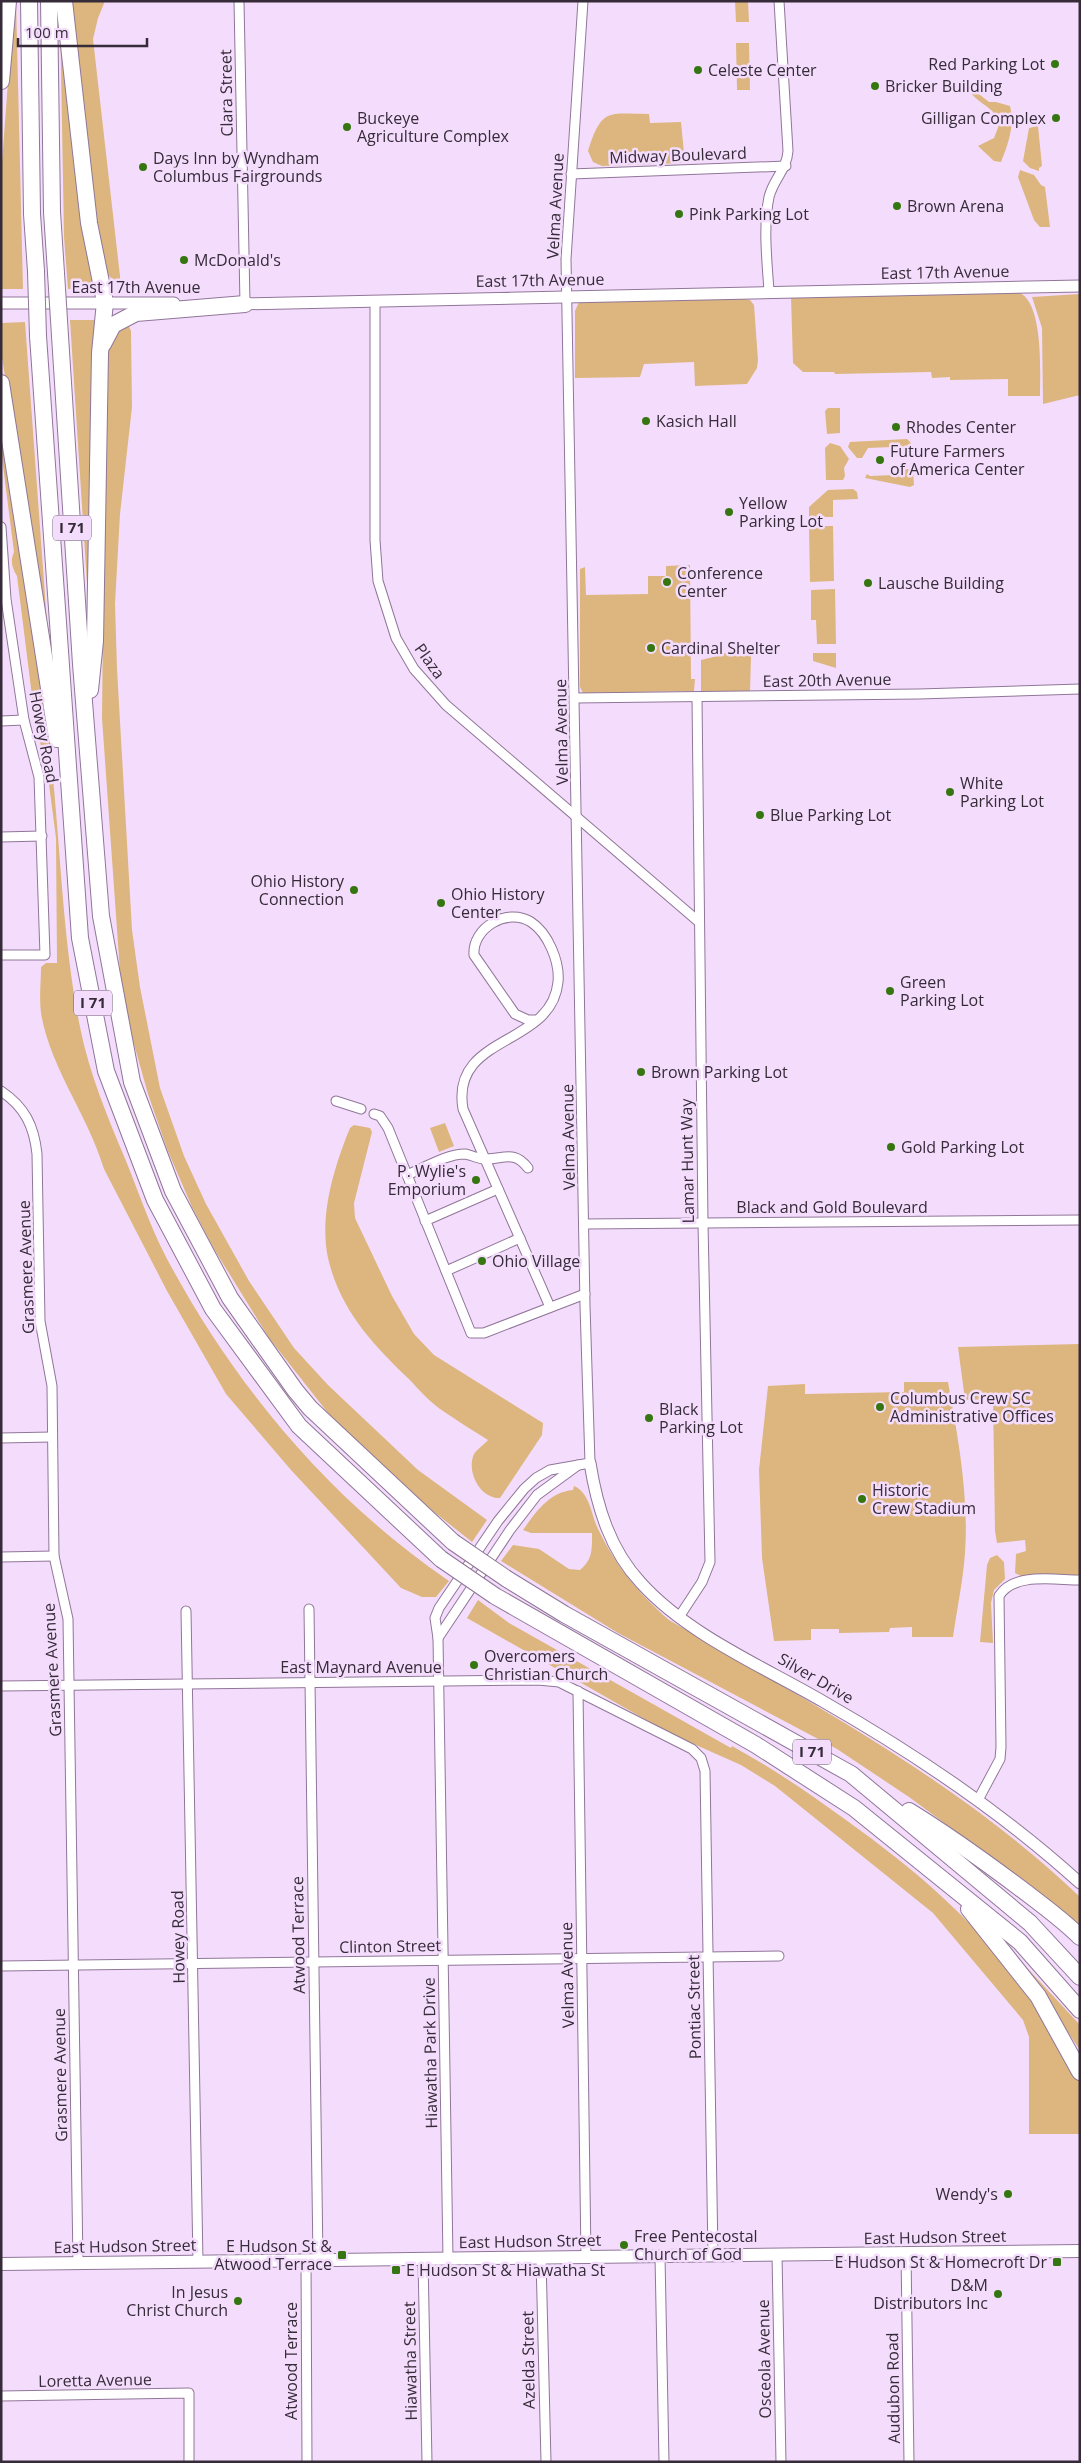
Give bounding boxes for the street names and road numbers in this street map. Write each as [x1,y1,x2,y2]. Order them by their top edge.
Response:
street label: Clara Street [214,49,238,137]
street label: Midway Boulevard [609,142,747,168]
street label: Velma Avenue [541,152,569,260]
street label: East 17th Avenue [880,260,1010,284]
street label: East 17th Avenue [475,268,605,292]
street label: East 17th Avenue [72,276,200,298]
road number: I 71 [53,516,91,540]
street label: Plaza [410,639,450,683]
street label: East 20th Avenue [762,668,892,692]
street label: Velma Avenue [549,679,573,785]
street label: Howey Road [24,689,64,785]
road number: I 71 [74,990,112,1016]
street label: Velma Avenue [556,1084,580,1190]
street label: Lamar Hunt Way [675,1098,699,1223]
street label: Black and Gold Boulevard [736,1196,928,1218]
street label: Grasmere Avenue [13,1200,39,1334]
street label: Grasmere Avenue [38,1603,66,1737]
street label: Silver Drive [774,1648,858,1708]
street label: East Maynard Avenue [280,1656,442,1678]
road number: I 71 [793,1740,831,1764]
street label: Atwood Terrace [286,1876,310,1994]
street label: Howey Road [166,1890,190,1984]
street label: Velma Avenue [555,1922,579,2028]
street label: Clinton Street [339,1934,441,1958]
street label: Pontiac Street [682,1954,706,2059]
street label: Hiawatha Park Drive [418,1977,442,2129]
street label: Grasmere Avenue [48,2008,72,2142]
street label: East Hudson Street [864,2225,1007,2249]
street label: East Hudson Street [459,2229,602,2253]
street label: East Hudson Street [54,2234,197,2258]
street label: Osceola Avenue [752,2299,776,2419]
street label: Hiawatha Street [398,2301,422,2421]
street label: Atwood Terrace [280,2302,302,2420]
street label: Azelda Street [516,2310,540,2409]
street label: Audubon Road [881,2332,905,2444]
street label: Loretta Avenue [38,2368,152,2392]

